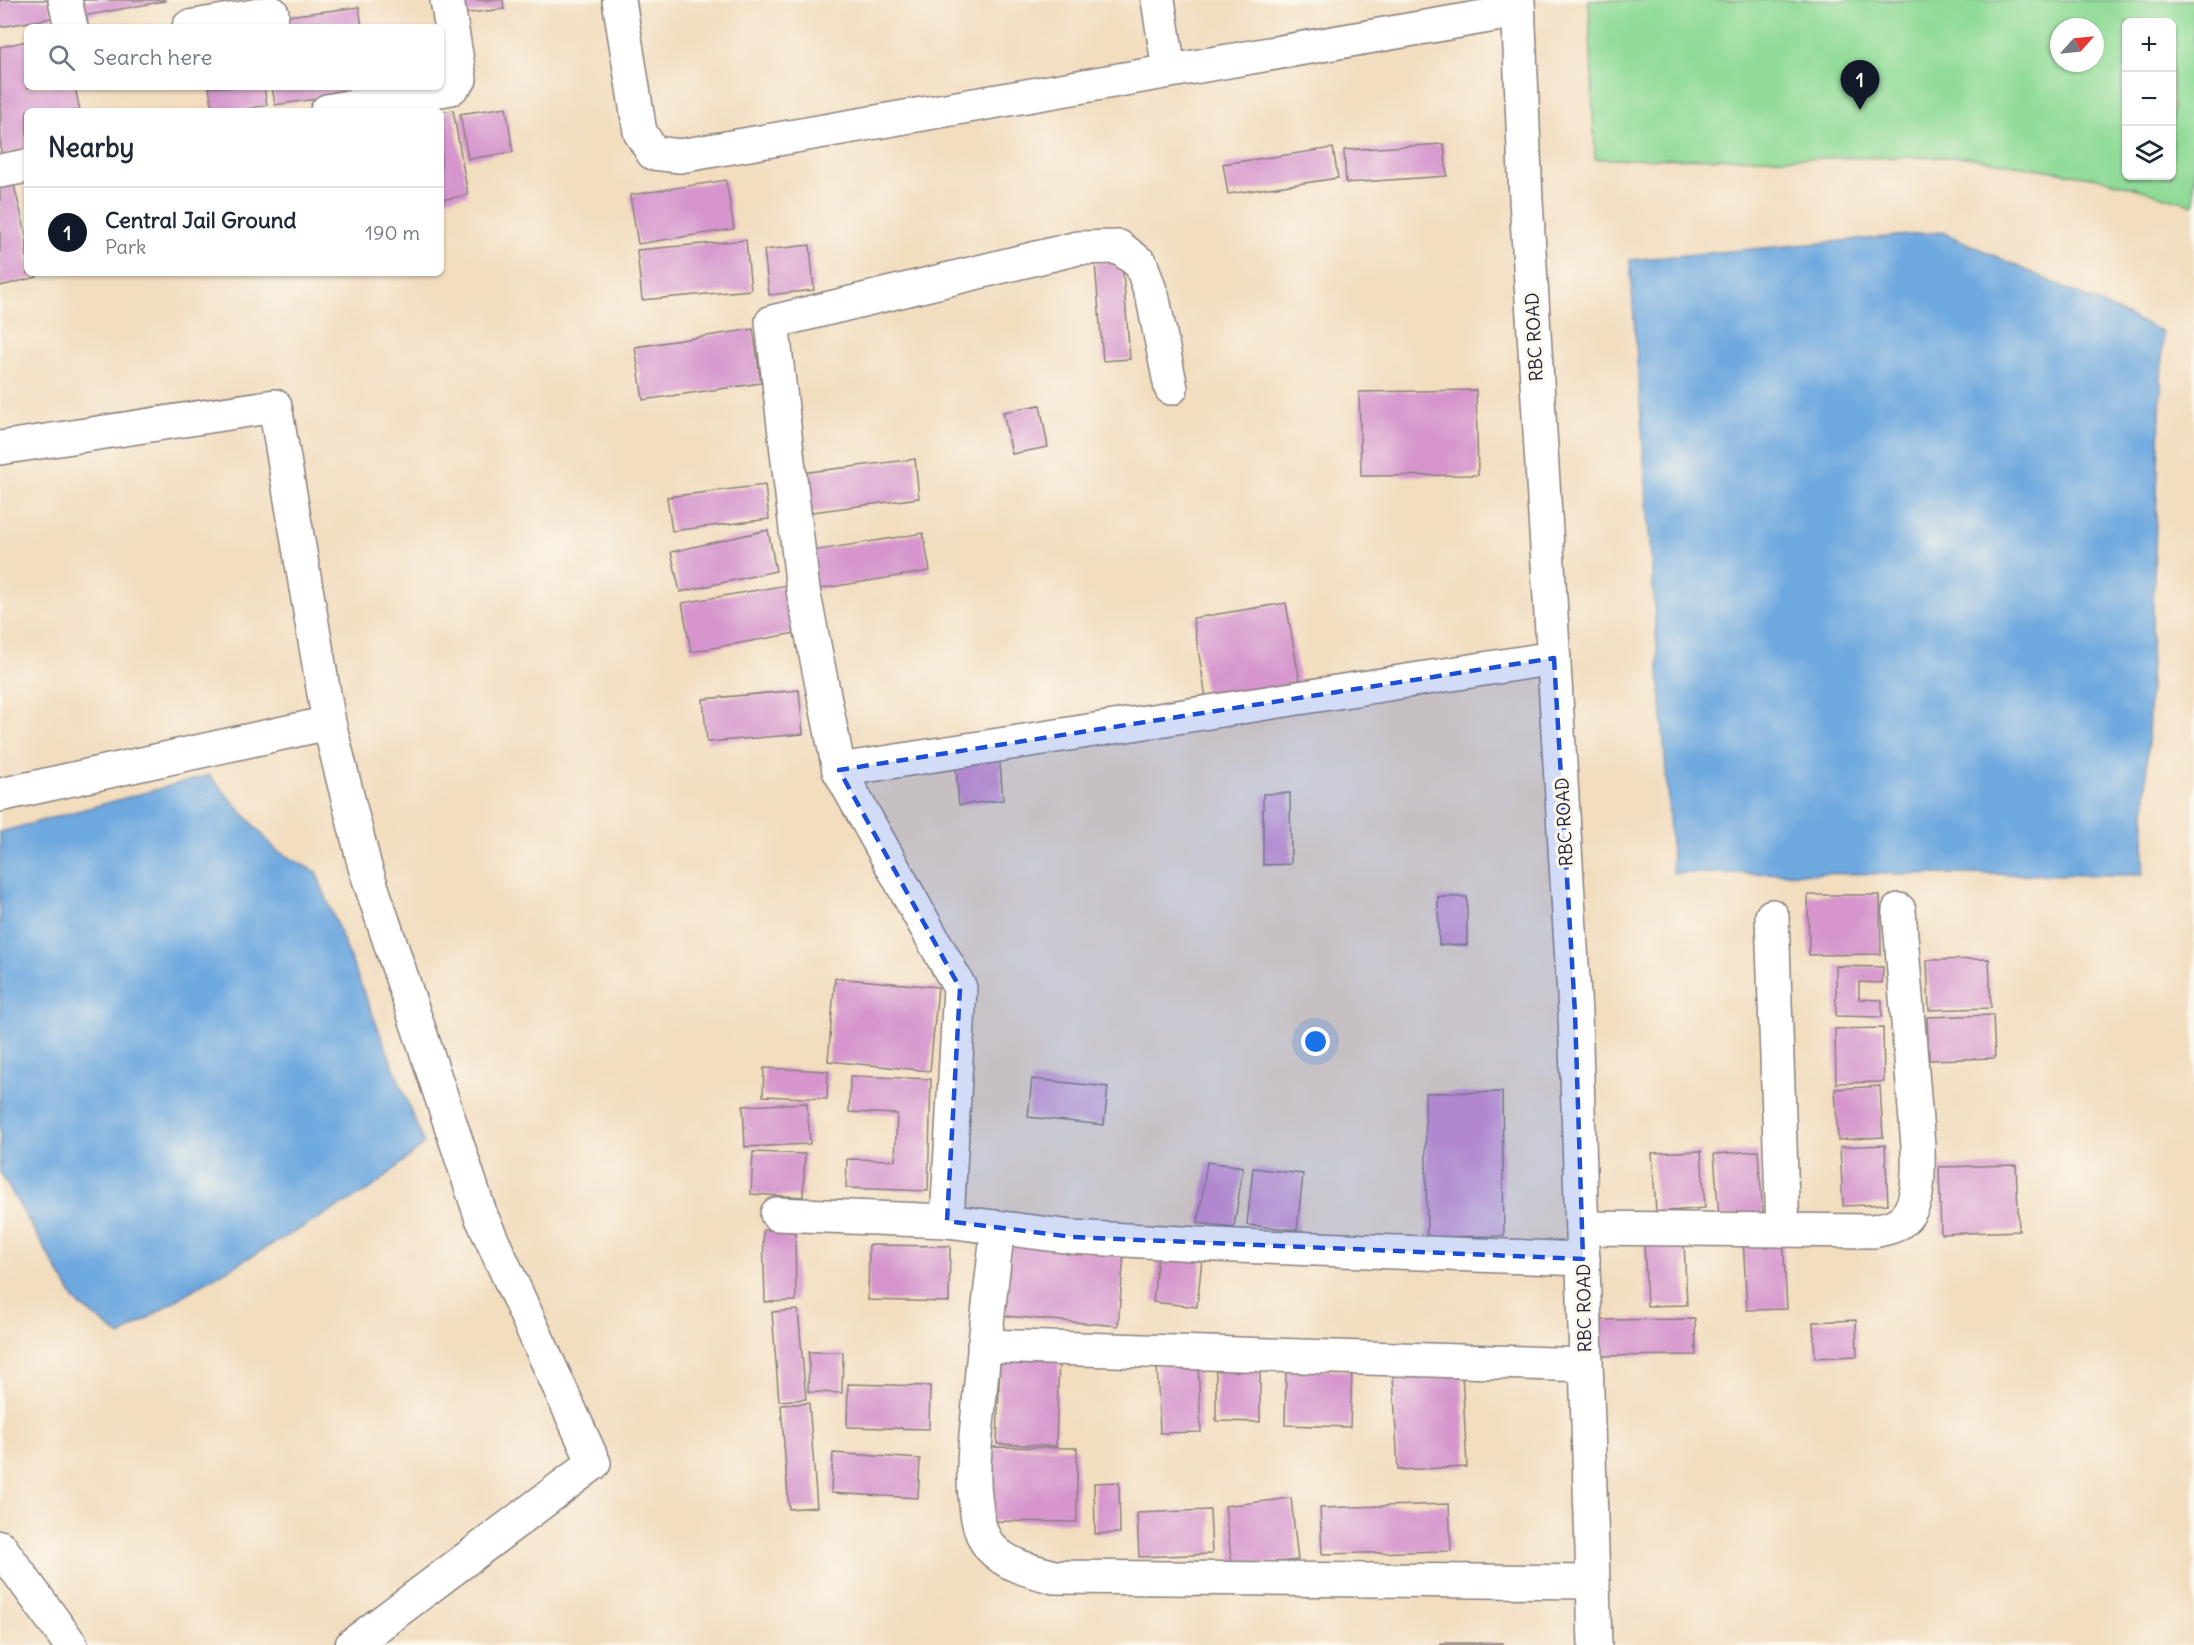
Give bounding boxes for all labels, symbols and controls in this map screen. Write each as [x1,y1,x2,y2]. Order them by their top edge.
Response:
north arrow [2050,18,2104,72]
map controls [2122,18,2176,180]
button: + [2122,18,2176,72]
search box [24,24,444,90]
icon: search [45,41,78,74]
text: Search here [93,43,212,71]
pin: 1 [1840,60,1880,110]
button: − [2122,72,2176,126]
button: layers [2122,126,2176,180]
text: Nearby [48,131,134,164]
text: Central Jail Ground [105,206,297,234]
text: 1 [64,220,71,245]
text: 190 m [365,220,420,245]
text: Park [105,234,146,259]
street label: RBC ROAD [1520,292,1548,382]
street label: RBC ROAD [1550,777,1578,867]
your location [1301,1027,1330,1056]
street label: RBC ROAD [1572,1263,1596,1353]

